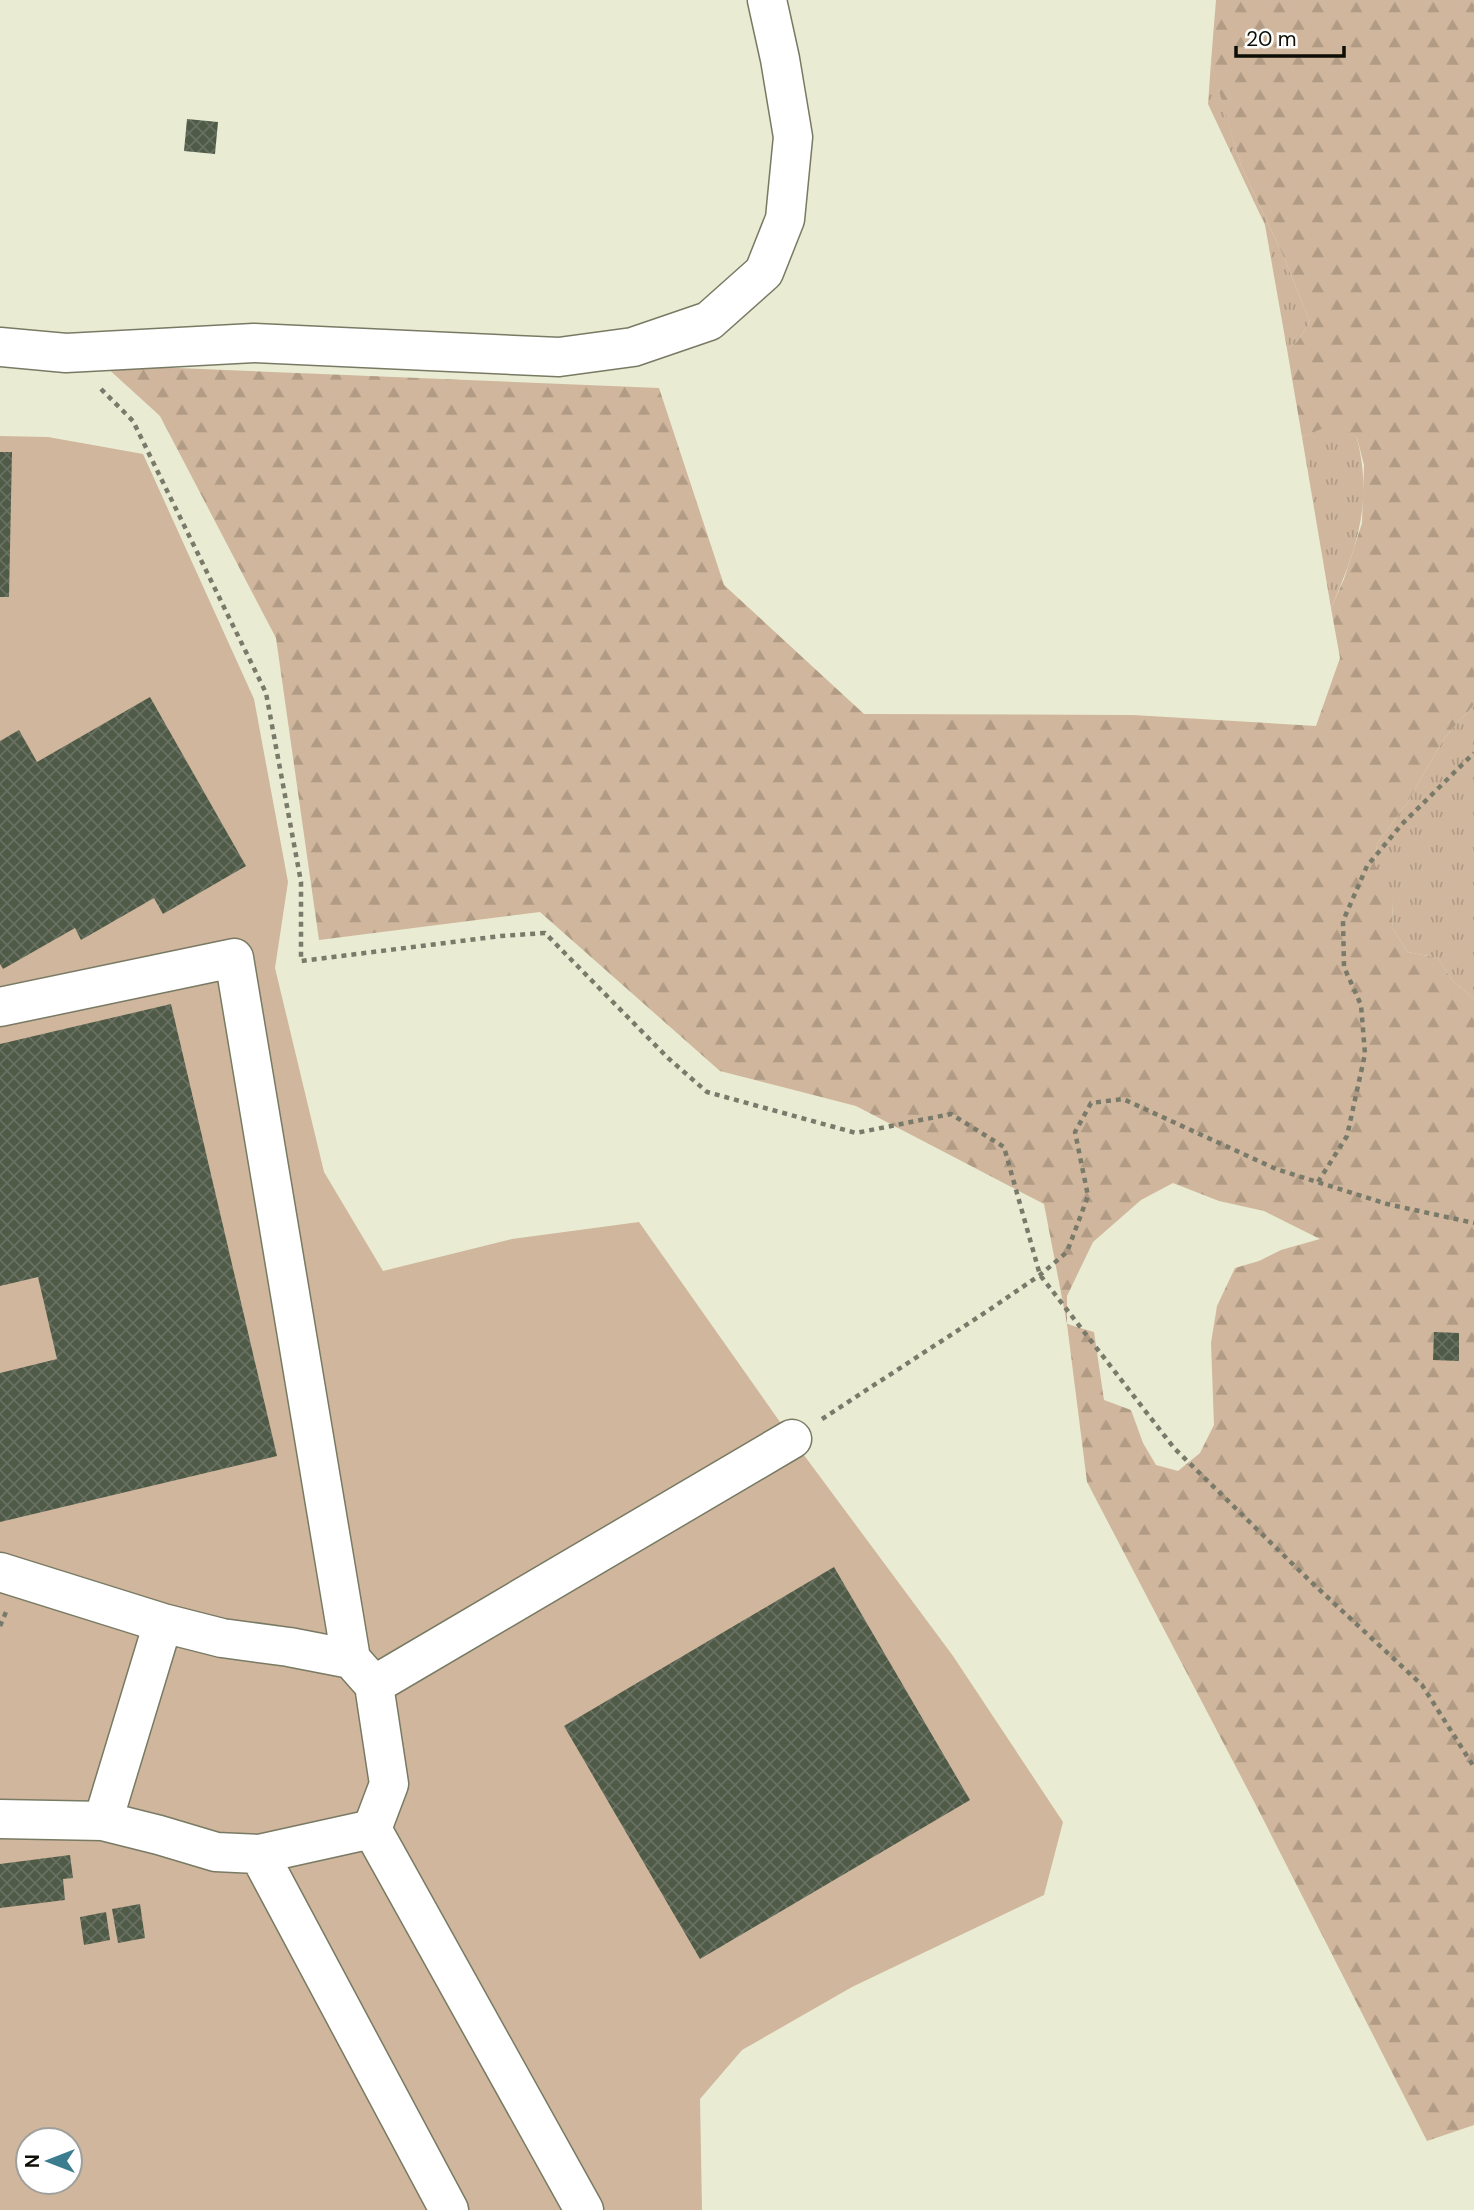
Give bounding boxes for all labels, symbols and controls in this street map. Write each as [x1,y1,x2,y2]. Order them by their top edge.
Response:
scale bar [1236,14,1344,58]
text: 20 m [1246,25,1297,53]
north arrow [14,2126,84,2196]
text: N [20,2154,45,2168]

